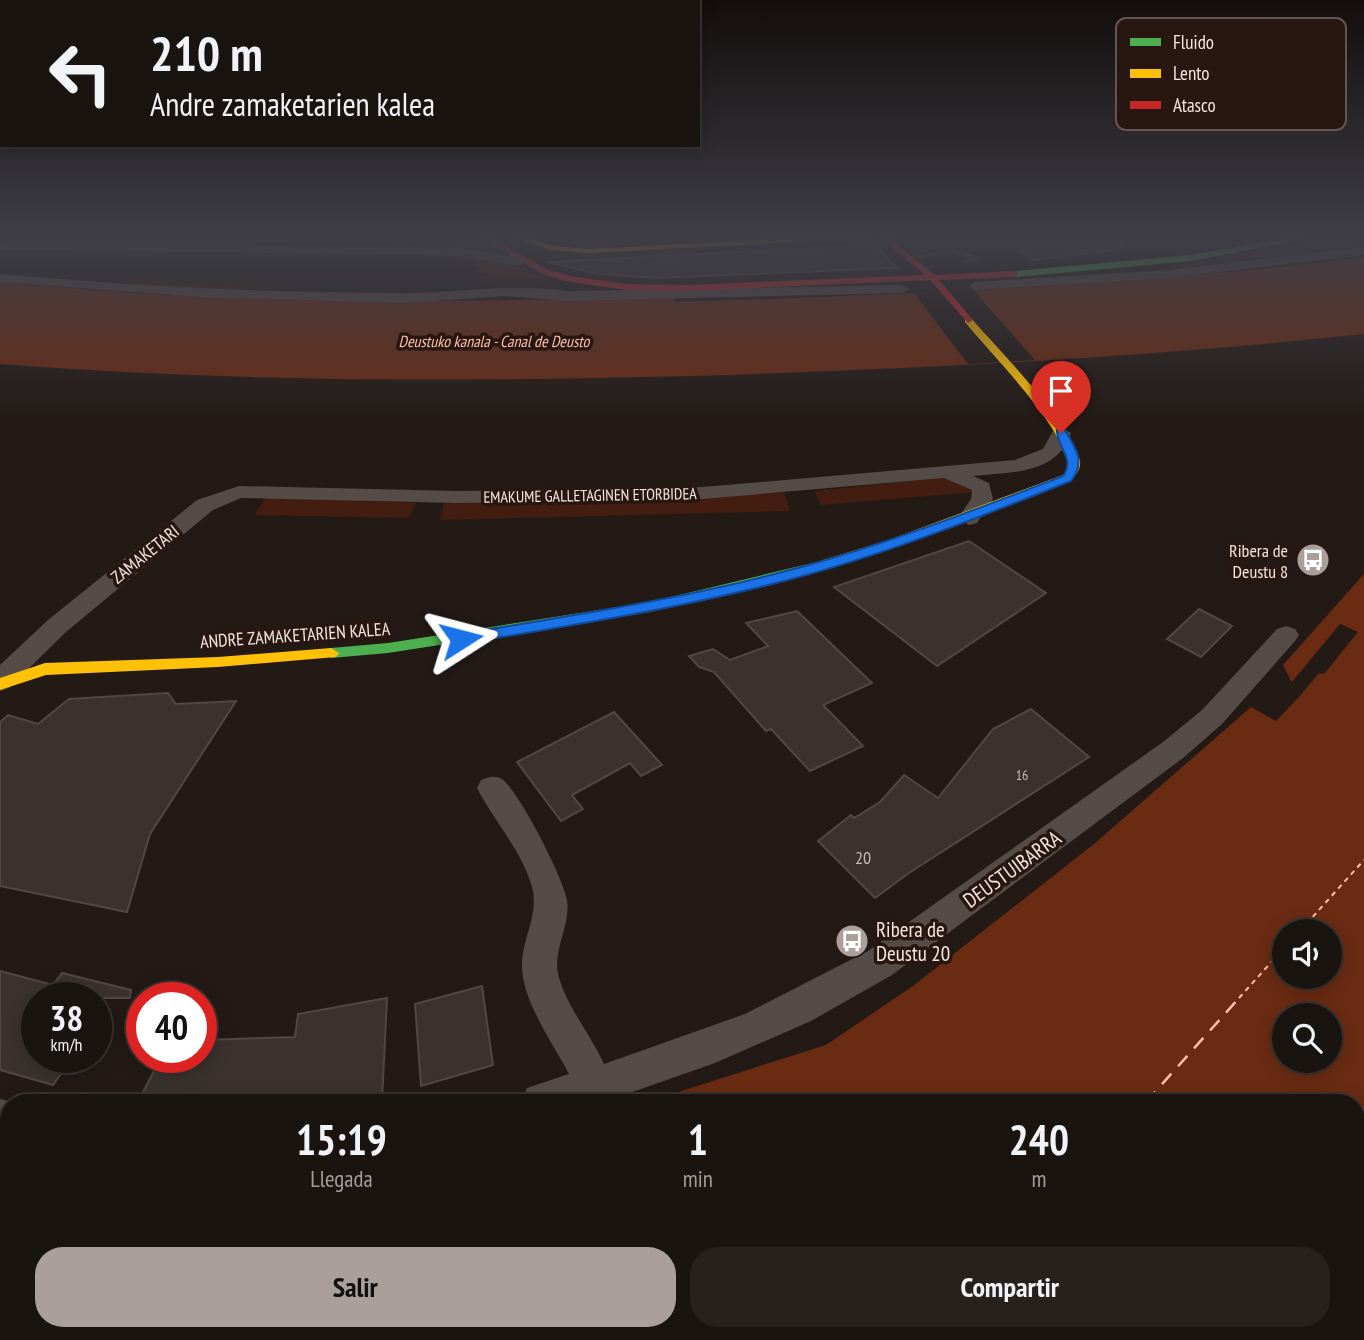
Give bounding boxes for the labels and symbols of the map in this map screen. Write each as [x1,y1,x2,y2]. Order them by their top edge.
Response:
legend [1116,18,1346,130]
text: Fluido [1173,30,1214,54]
text: Lento [1173,61,1210,85]
text: Atasco [1173,93,1216,117]
water label: Deustuko kanala - Canal de Deusto [399,331,591,351]
pin [1031,361,1091,433]
street label: EMAKUME GALLETAGINEN ETORBIDEA [483,483,697,507]
street label: ZAMAKETARI [106,520,184,588]
place label: Ribera de Deustu 8 [1229,539,1288,583]
bus stop icon: Ribera de Deustu 8 [1294,541,1332,579]
position arrow [424,602,498,676]
street label: ANDRE ZAMAKETARIEN KALEA [199,617,391,653]
house number: 16 [1016,766,1028,784]
street label: DEUSTUIBARRA [958,824,1066,914]
house number: 20 [855,846,871,869]
place label: Ribera de Deustu 20 [876,916,950,967]
bus stop icon: Ribera de Deustu 20 [833,922,871,960]
speed limit sign: 40 [126,982,217,1073]

